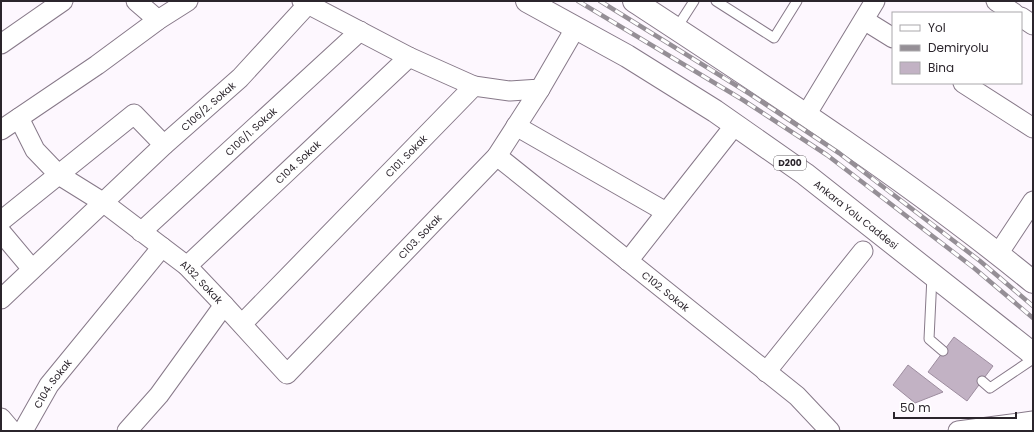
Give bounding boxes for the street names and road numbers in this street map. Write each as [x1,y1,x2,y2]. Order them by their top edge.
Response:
street label: C106/2. Sokak [178,78,240,135]
street label: C106/1. Sokak [222,103,281,159]
street label: C101. Sokak [382,131,431,181]
street label: C104. Sokak [272,136,325,187]
road number: D200 [774,156,806,170]
street label: Ankara Yolu Caddesi [810,177,901,253]
street label: C103. Sokak [395,210,446,262]
street label: A132. Sokak [177,256,227,308]
street label: C102. Sokak [638,268,693,316]
street label: C104. Sokak [30,355,76,411]

